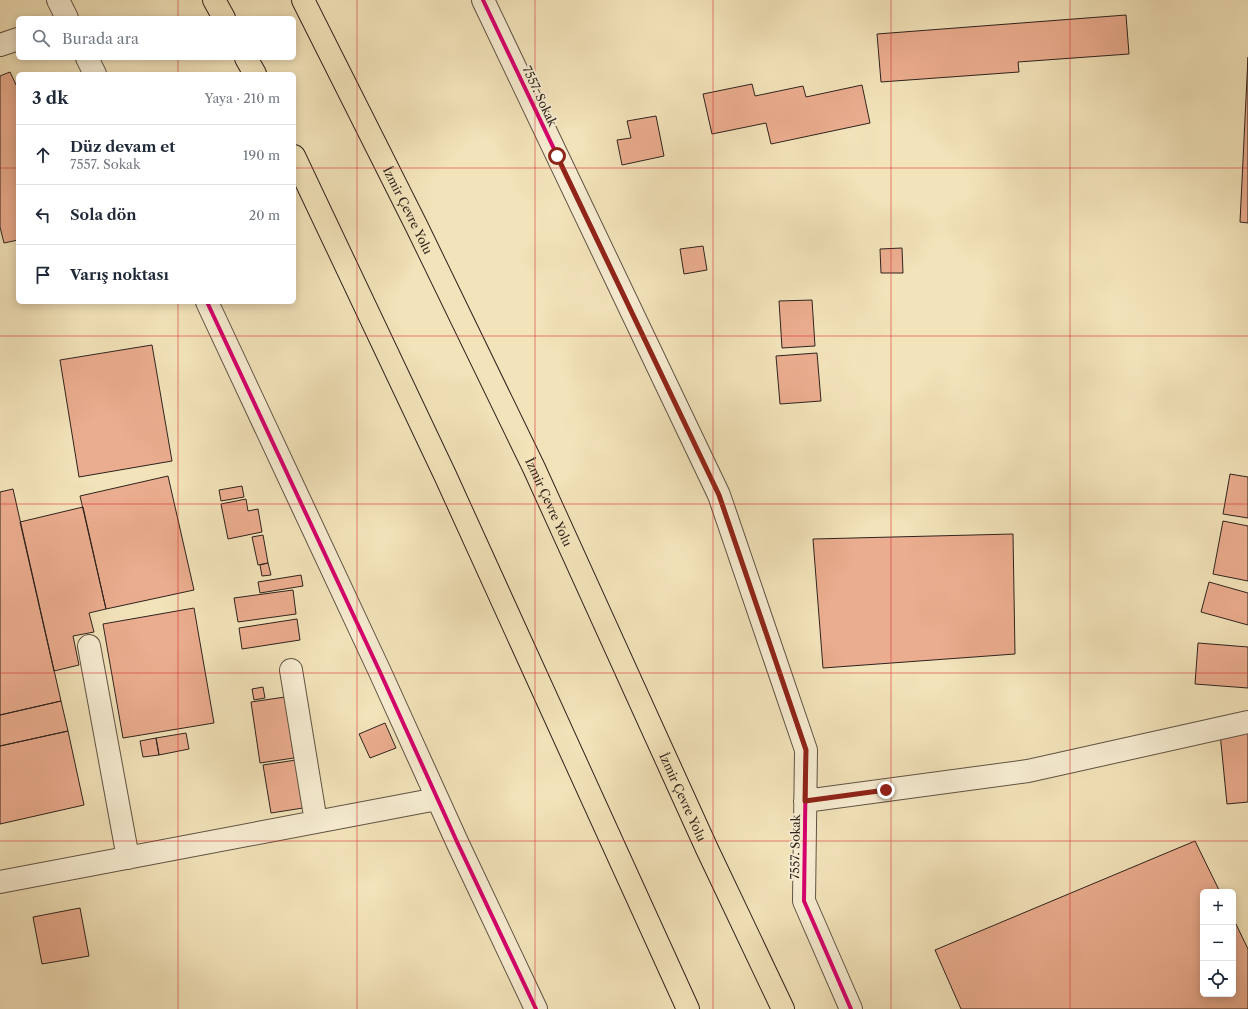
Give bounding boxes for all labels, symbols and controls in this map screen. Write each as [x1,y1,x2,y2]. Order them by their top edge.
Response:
search box [16,16,296,60]
icon: search [30,27,52,49]
text: Burada ara [62,29,139,48]
street label: 7557. Sokak [519,63,561,130]
text: 3 dk [32,88,68,108]
text: Yaya · 210 m [205,90,280,106]
text: Düz devam et [70,137,175,156]
icon: ahead [32,144,54,166]
text: 190 m [243,147,280,163]
route start [548,147,566,165]
text: 7557. Sokak [70,156,140,172]
street label: İzmir Çevre Yolu [380,163,437,257]
icon: left [32,204,54,226]
text: Sola dön [70,205,137,224]
text: 20 m [249,207,280,223]
icon: arrive [32,264,54,286]
text: Varış noktası [70,265,169,284]
street label: İzmir Çevre Yolu [523,455,576,549]
street label: İzmir Çevre Yolu [657,750,710,844]
route end [877,781,895,799]
street label: 7557. Sokak [787,813,803,880]
map controls [1200,889,1236,997]
button: + [1200,889,1236,925]
button: − [1200,925,1236,961]
button: locate [1200,961,1236,997]

